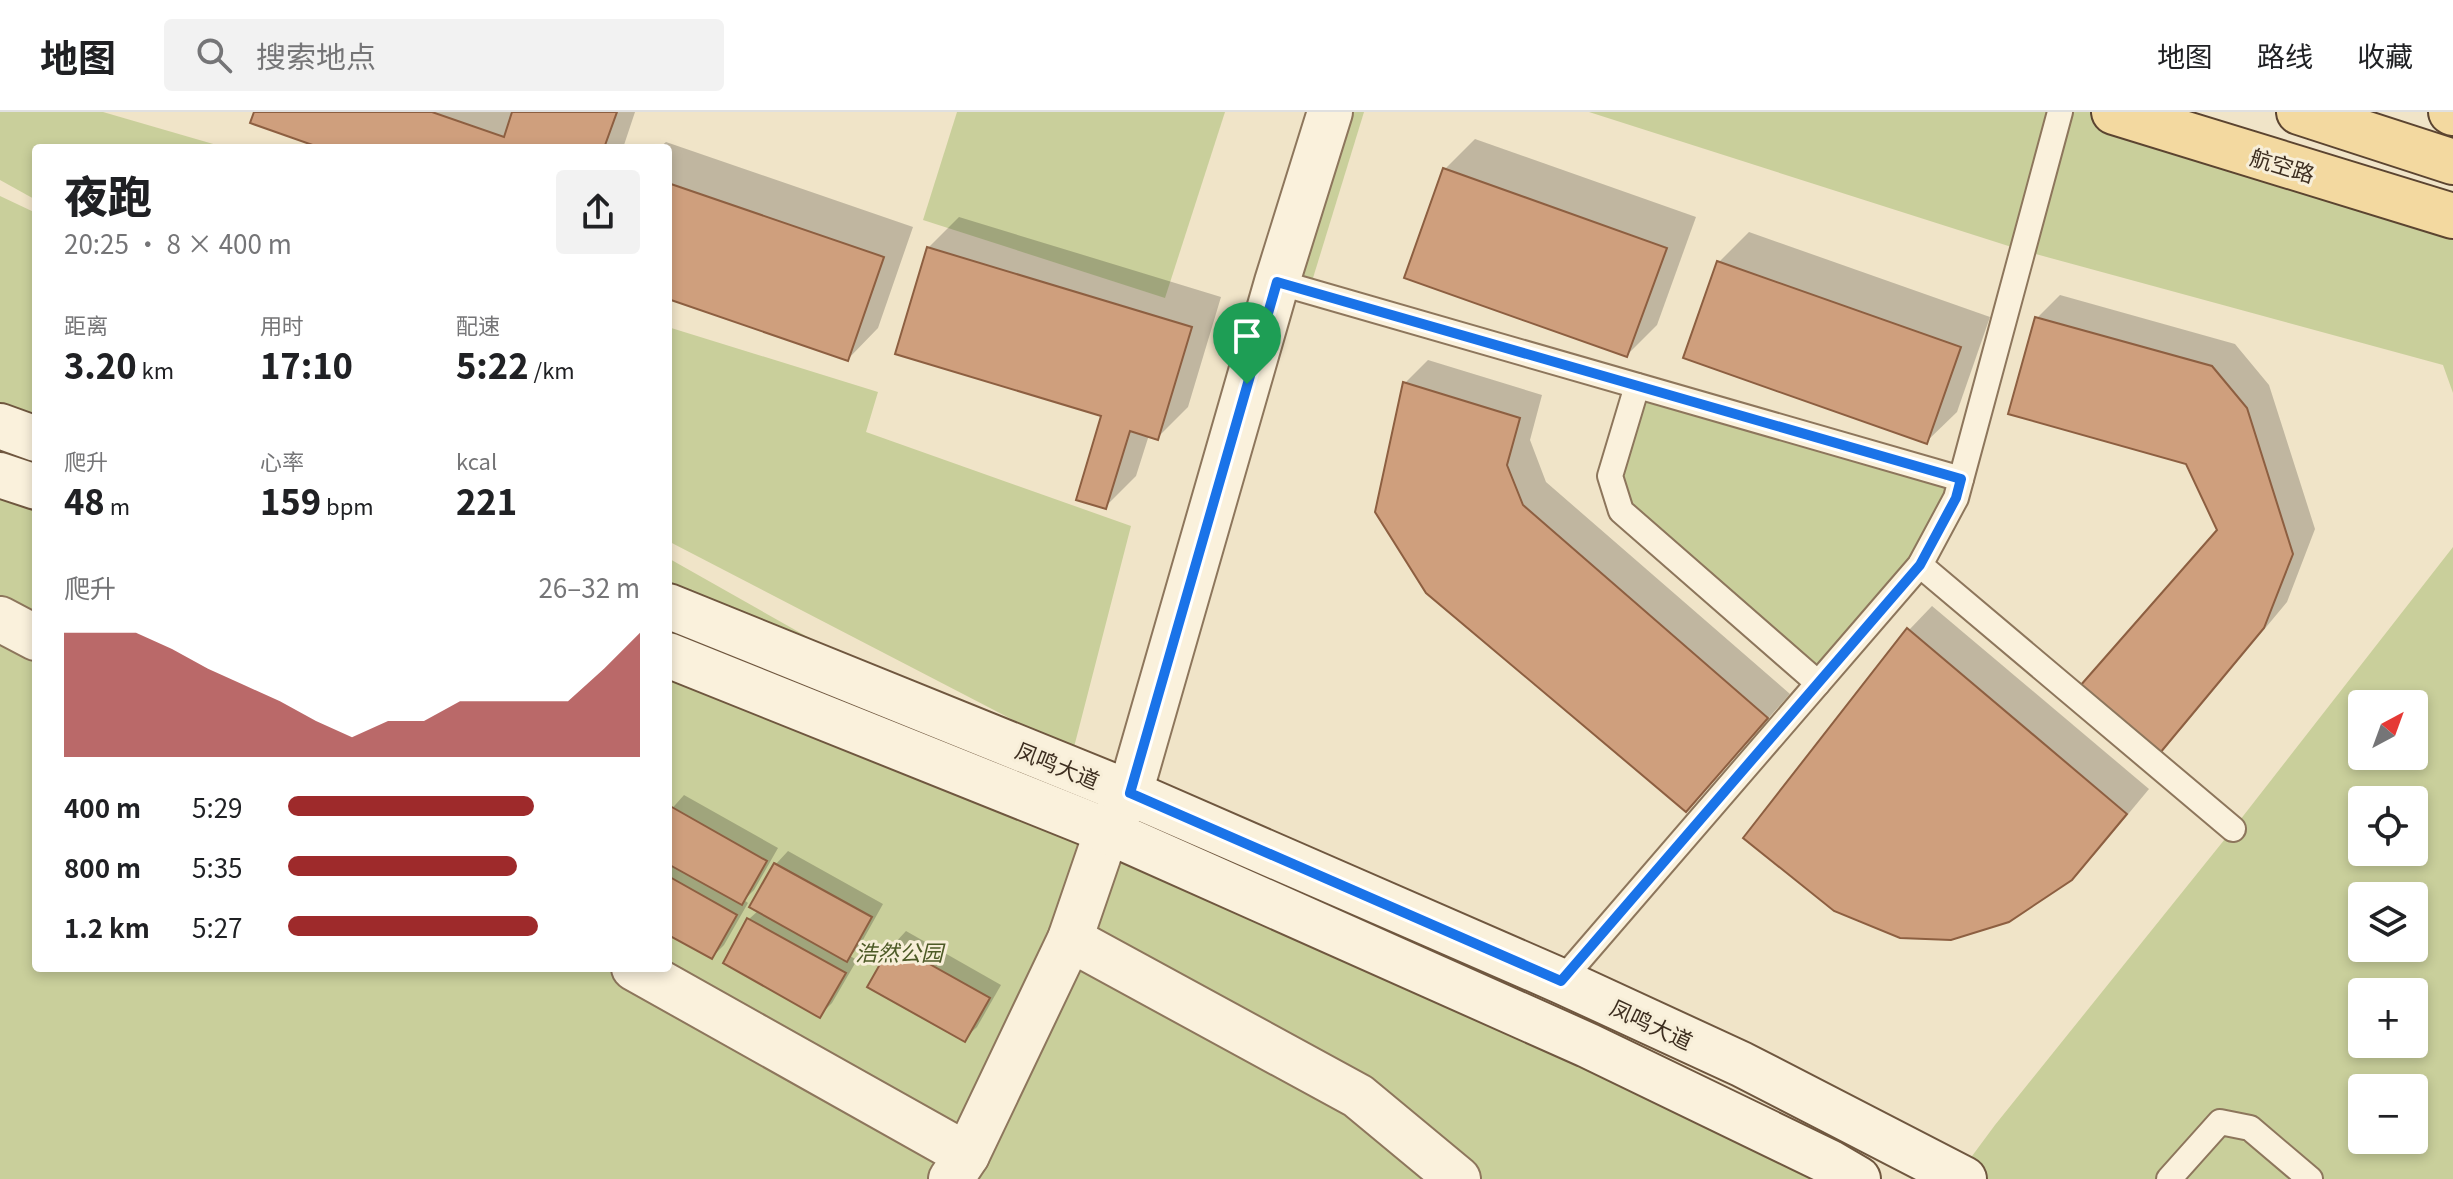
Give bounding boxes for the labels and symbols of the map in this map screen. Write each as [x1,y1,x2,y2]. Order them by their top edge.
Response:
street label: 航空路 [2247,139,2319,189]
pin [1213,302,1281,384]
north arrow [2348,690,2428,770]
street label: 凤鸣大道 [1011,733,1105,795]
park label: 浩然公园 [855,935,946,967]
street label: 凤鸣大道 [1605,990,1699,1056]

